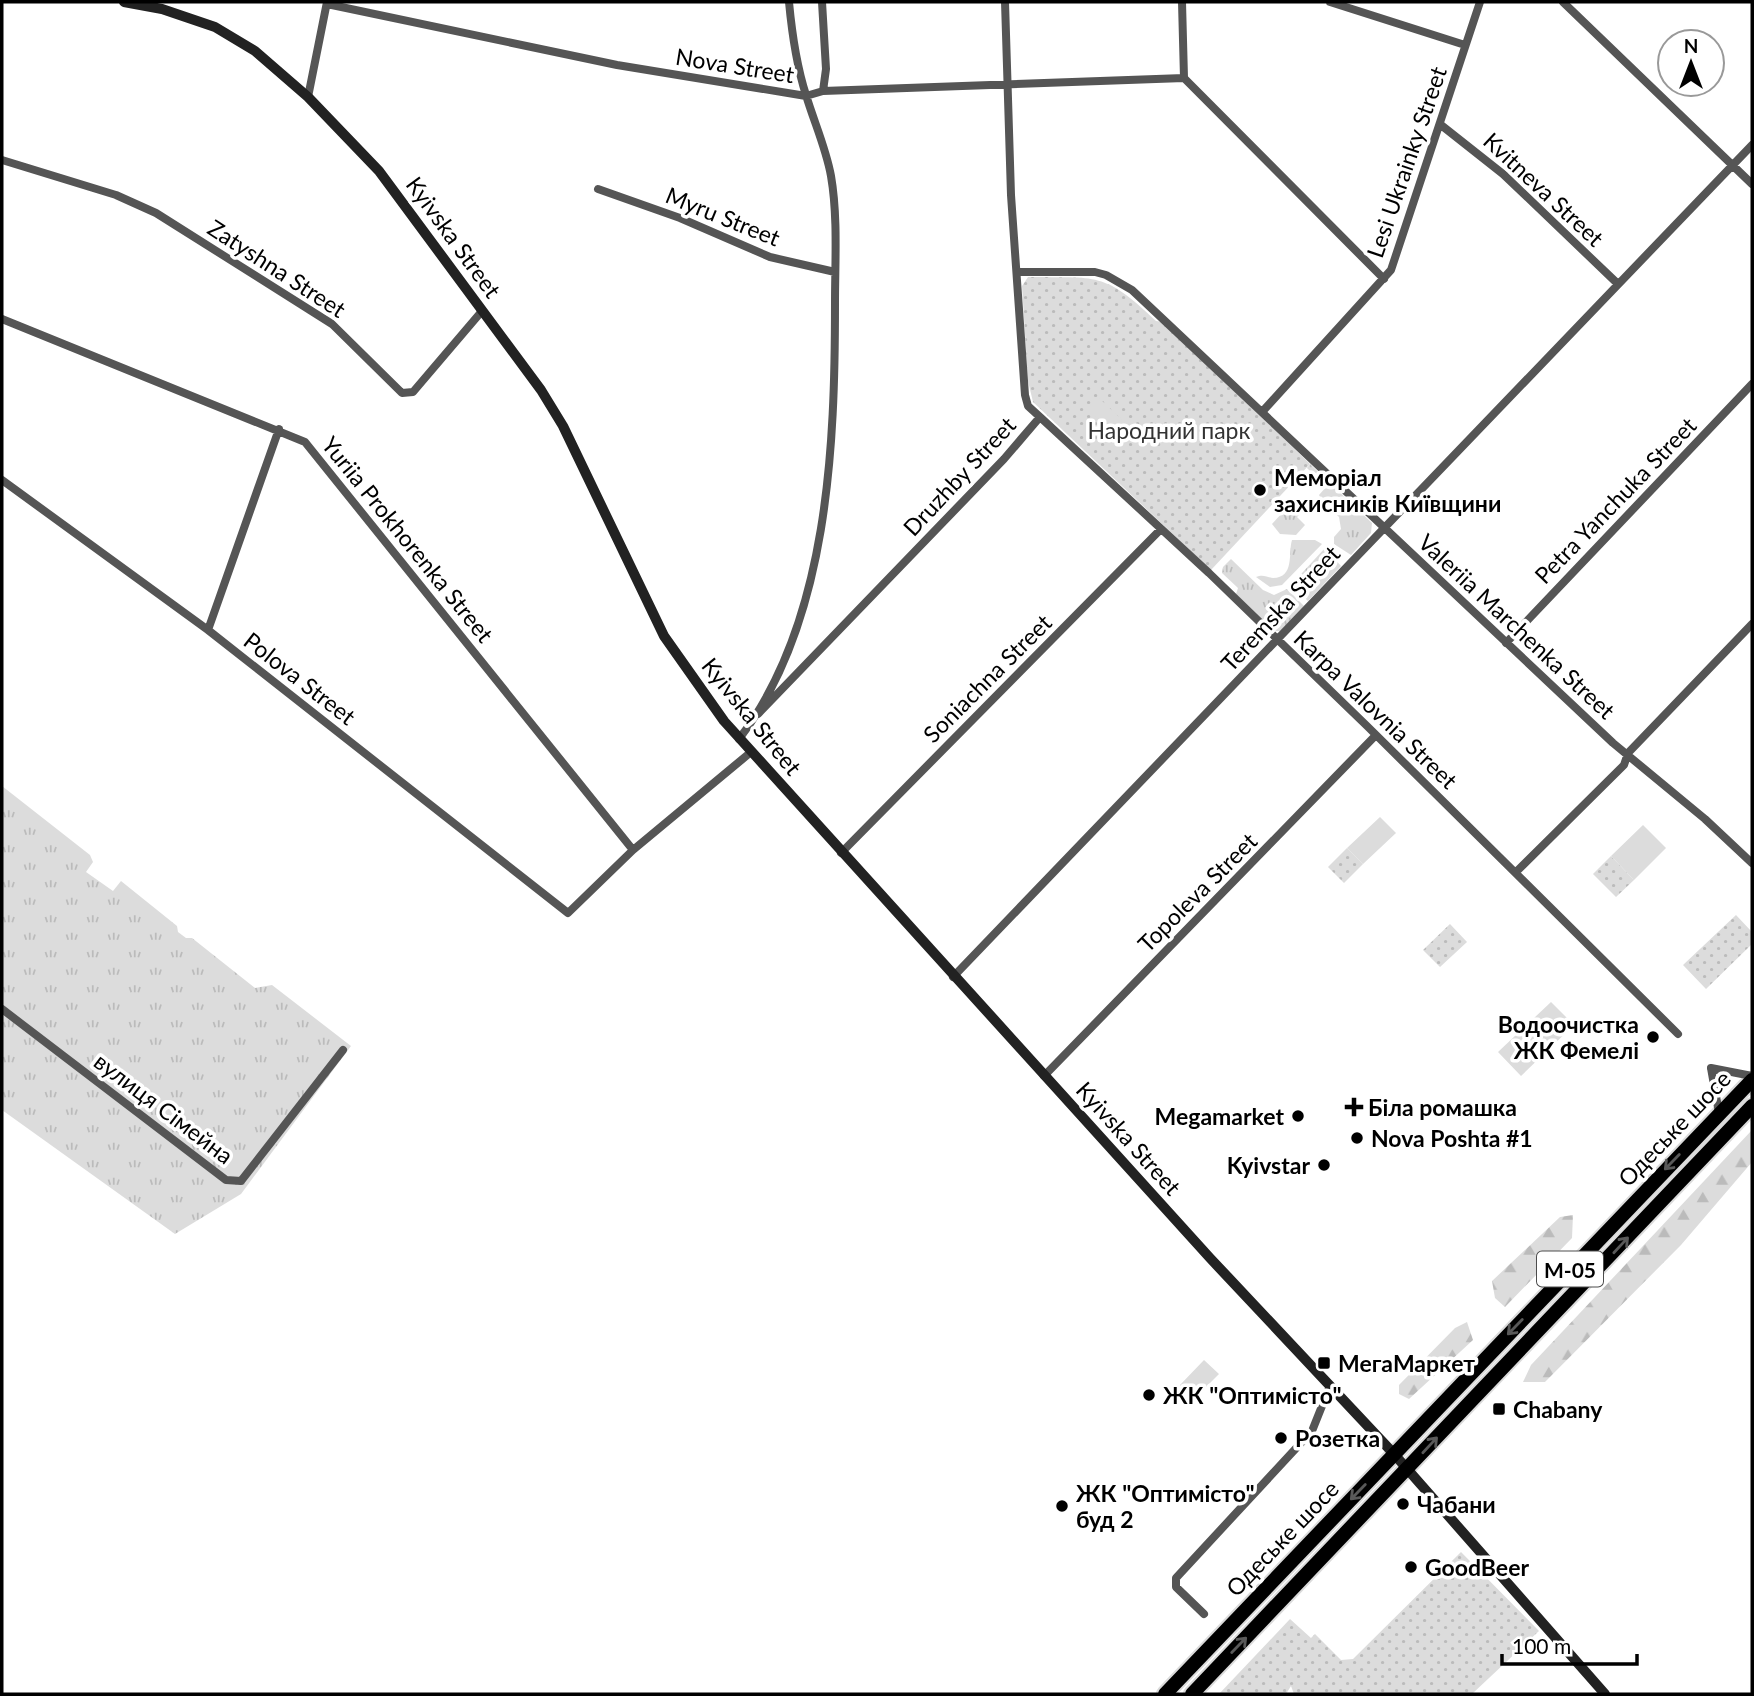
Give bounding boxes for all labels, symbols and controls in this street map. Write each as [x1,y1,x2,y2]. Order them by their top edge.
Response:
north arrow [1656,28,1726,98]
text: N [1684,34,1698,57]
street label: Nova Street [674,42,797,88]
street label: Lesi Ukrainky Street [1360,62,1452,261]
street label: Kvitneva Street [1478,126,1610,252]
street label: Kyivska Street [401,171,508,304]
street label: Myru Street [662,180,785,252]
street label: Zatyshna Street [203,213,352,323]
street label: Druzhby Street [897,410,1022,541]
street label: Petra Yanchuka Street [1528,410,1702,589]
park label: Народний парк [1088,416,1251,444]
street label: Yuriia Prokhorenka Street [316,431,500,648]
place label: Меморіал захисників Київщини [1274,463,1501,517]
marker: Меморіал захисників Київщини [1252,482,1268,498]
street label: Valeriia Marchenka Street [1413,528,1622,725]
street label: Teremska Street [1215,539,1346,677]
street label: Soniachna Street [917,608,1057,748]
street label: Karpa Valovnia Street [1289,624,1464,795]
street label: Polova Street [239,626,362,731]
street label: Kyivska Street [696,652,808,781]
street label: Topoleva Street [1132,826,1263,957]
place label: Водоочистка ЖК Фемелі [1498,1010,1639,1064]
marker: Водоочистка ЖК Фемелі [1645,1029,1661,1045]
street label: вулиця Сімейна [89,1047,239,1169]
street label: Одеське шосе [1612,1064,1736,1192]
street label: Kyivska Street [1071,1076,1188,1201]
place label: Біла ромашка [1368,1093,1517,1121]
marker: Біла ромашка [1346,1099,1362,1115]
place label: Megamarket [1155,1102,1284,1130]
marker: Megamarket [1290,1108,1306,1124]
place label: Nova Poshta #1 [1371,1124,1533,1152]
marker: Nova Poshta #1 [1349,1130,1365,1146]
place label: Kyivstar [1227,1151,1310,1179]
one-way arrow [1664,1153,1681,1170]
marker: Kyivstar [1316,1157,1332,1173]
one-way arrow [1612,1237,1629,1254]
road number: М-05 [1537,1252,1603,1286]
one-way arrow [1507,1318,1524,1335]
place label: МегаМаркет [1338,1349,1475,1377]
marker: МегаМаркет [1316,1355,1332,1371]
place label: ЖК "Оптимісто" [1163,1381,1342,1409]
marker: ЖК "Оптимісто" [1141,1387,1157,1403]
place label: Chabany [1513,1395,1603,1423]
marker: Chabany [1491,1401,1507,1417]
place label: Розетка [1295,1424,1380,1452]
marker: Розетка [1273,1430,1289,1446]
one-way arrow [1422,1437,1439,1454]
street label: Одеське шосе [1220,1474,1344,1602]
place label: ЖК "Оптимісто" буд 2 [1076,1479,1255,1533]
one-way arrow [1349,1484,1366,1501]
place label: Чабани [1417,1490,1496,1518]
marker: Чабани [1395,1496,1411,1512]
marker: ЖК "Оптимісто" буд 2 [1054,1498,1070,1514]
place label: GoodBeer [1425,1553,1529,1581]
marker: GoodBeer [1403,1559,1419,1575]
scale bar [1502,1622,1637,1666]
text: 100 m [1512,1633,1571,1658]
one-way arrow [1230,1637,1247,1654]

